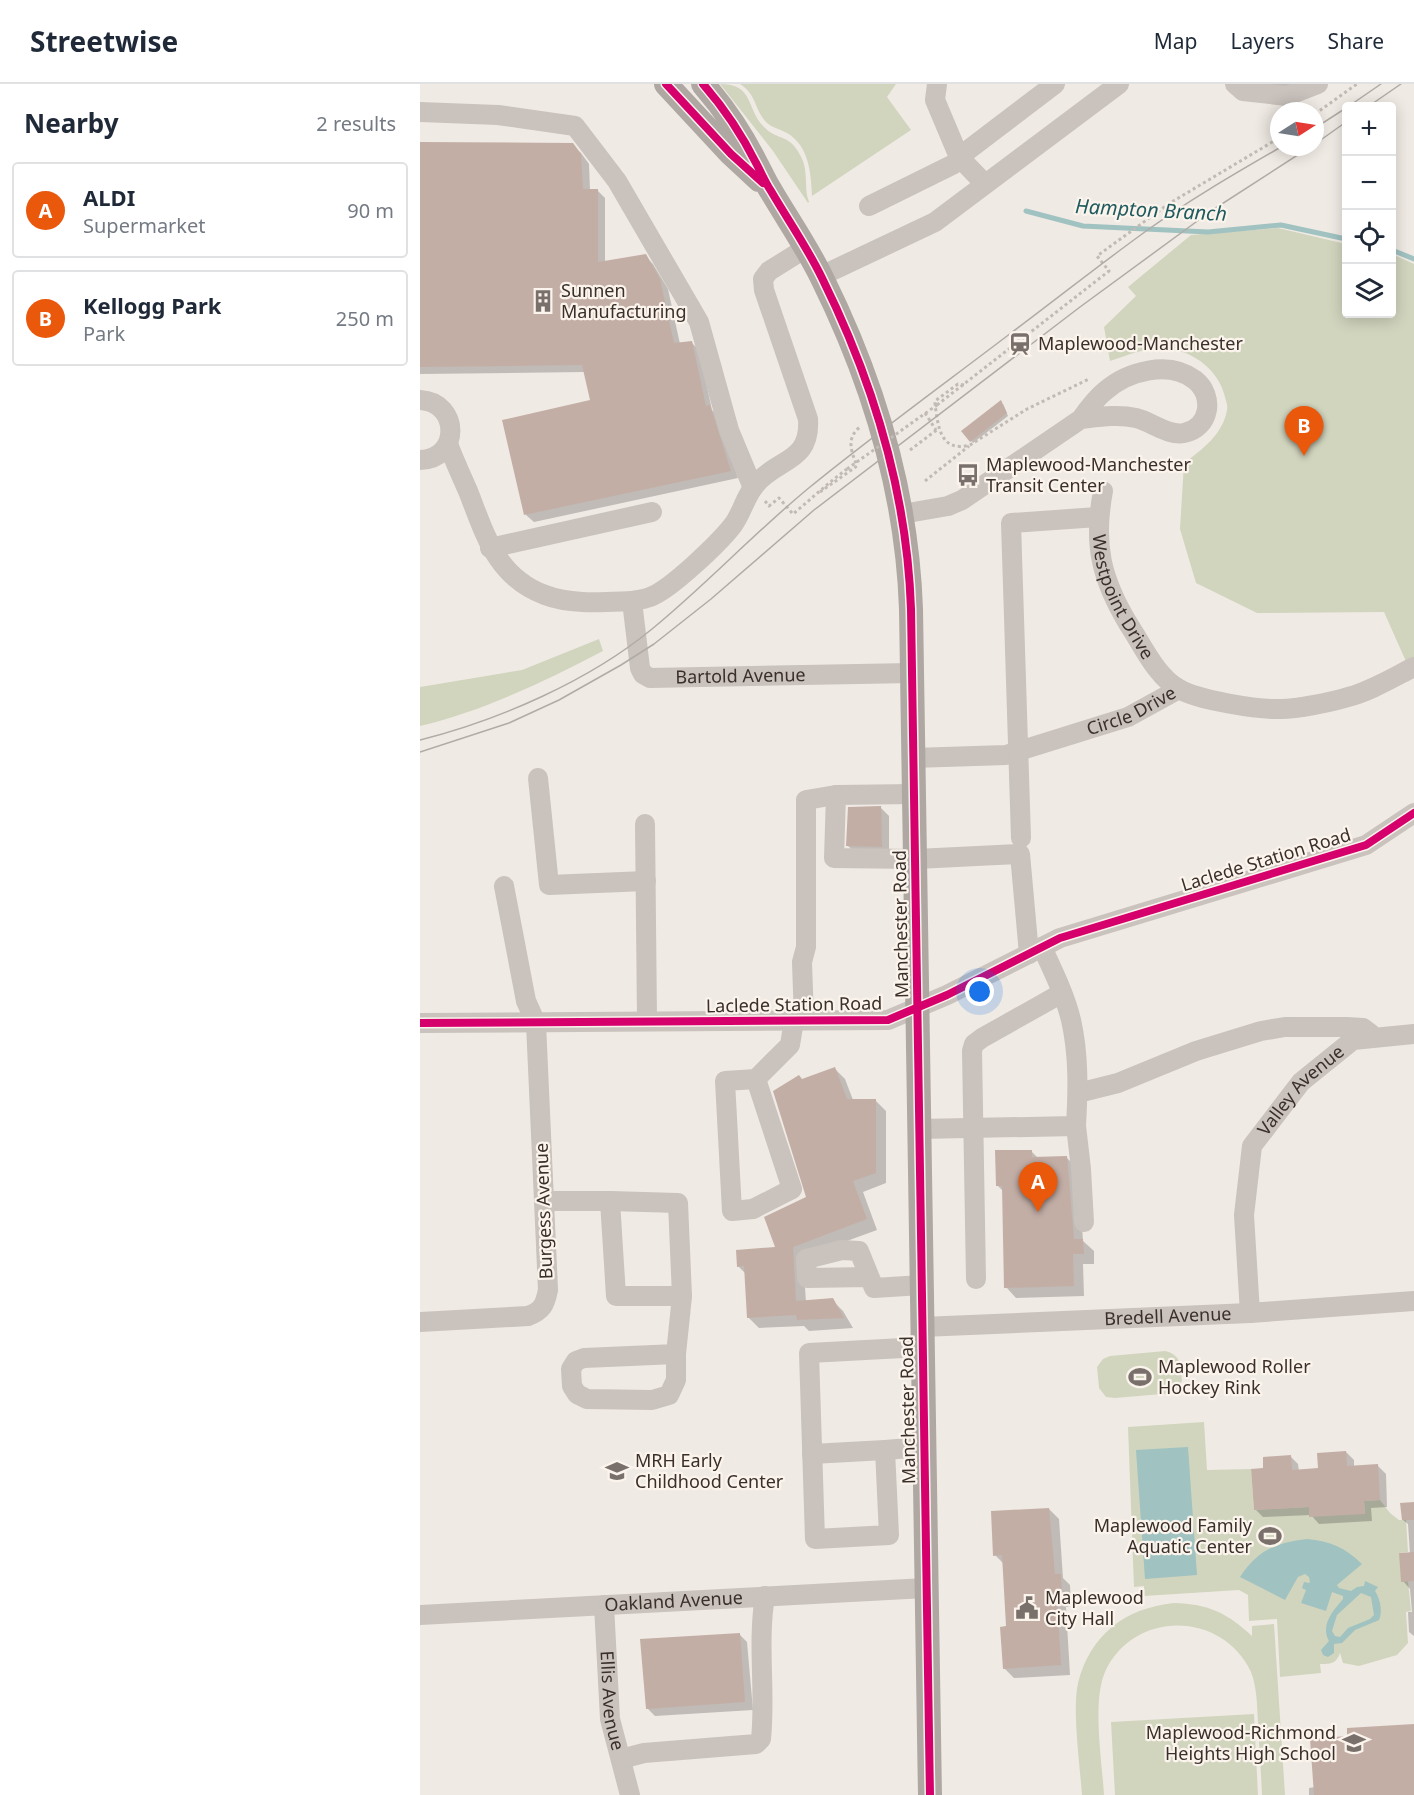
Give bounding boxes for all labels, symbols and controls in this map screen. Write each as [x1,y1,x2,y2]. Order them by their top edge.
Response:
text: Streetwise [30,22,178,60]
text: Map [1154,27,1198,55]
text: Layers [1231,27,1295,55]
text: Share [1328,27,1384,55]
north arrow [1270,102,1324,156]
map controls [1342,102,1396,318]
button: + [1342,102,1396,156]
text: Nearby [24,105,119,141]
text: 2 results [316,110,396,137]
button: − [1342,156,1396,210]
text: ALDI [83,182,135,212]
water label: Hampton Branch [1074,192,1228,227]
text: A [39,197,52,224]
text: 90 m [347,197,394,224]
button: locate [1342,210,1396,264]
text: Supermarket [83,212,206,239]
button: layers [1342,264,1396,318]
place label: Sunnen Manufacturing [561,278,687,323]
building icon: Sunnen Manufacturing [530,288,556,314]
text: Kellogg Park [83,290,221,320]
text: B [39,305,52,332]
text: 250 m [336,305,394,332]
text: Park [83,320,125,347]
station icon: Maplewood-Manchester [1007,331,1033,357]
place label: Maplewood-Manchester [1038,331,1243,355]
pin: B [1284,406,1324,456]
place label: Maplewood-Manchester Transit Center [986,452,1191,497]
bus stop icon: Maplewood-Manchester Transit Center [955,462,981,488]
street label: Westpoint Drive [1088,533,1160,663]
street label: Bartold Avenue [675,662,806,689]
street label: Circle Drive [1083,680,1180,740]
street label: Laclede Station Road [1178,822,1354,896]
street label: Manchester Road [887,850,913,998]
your location [965,977,994,1006]
street label: Laclede Station Road [706,990,882,1018]
street label: Valley Avenue [1251,1039,1348,1140]
street label: Burgess Avenue [529,1142,557,1280]
pin: A [1018,1162,1058,1212]
street label: Bredell Avenue [1104,1301,1232,1330]
street label: Manchester Road [894,1336,920,1484]
place label: Maplewood Roller Hockey Rink [1158,1354,1311,1399]
sports icon: Maplewood Roller Hockey Rink [1127,1364,1153,1390]
place label: MRH Early Childhood Center [635,1448,784,1493]
school or university icon: MRH Early Childhood Center [604,1458,630,1484]
place label: Maplewood Family Aquatic Center [1094,1513,1253,1558]
sports icon: Maplewood Family Aquatic Center [1257,1523,1283,1549]
street label: Oakland Avenue [604,1585,743,1616]
place label: Maplewood City Hall [1045,1585,1144,1630]
public building icon: Maplewood City Hall [1014,1595,1040,1621]
street label: Ellis Avenue [595,1650,631,1753]
place label: Maplewood-Richmond Heights High School [1146,1720,1336,1765]
school or university icon: Maplewood-Richmond Heights High School [1341,1730,1367,1756]

